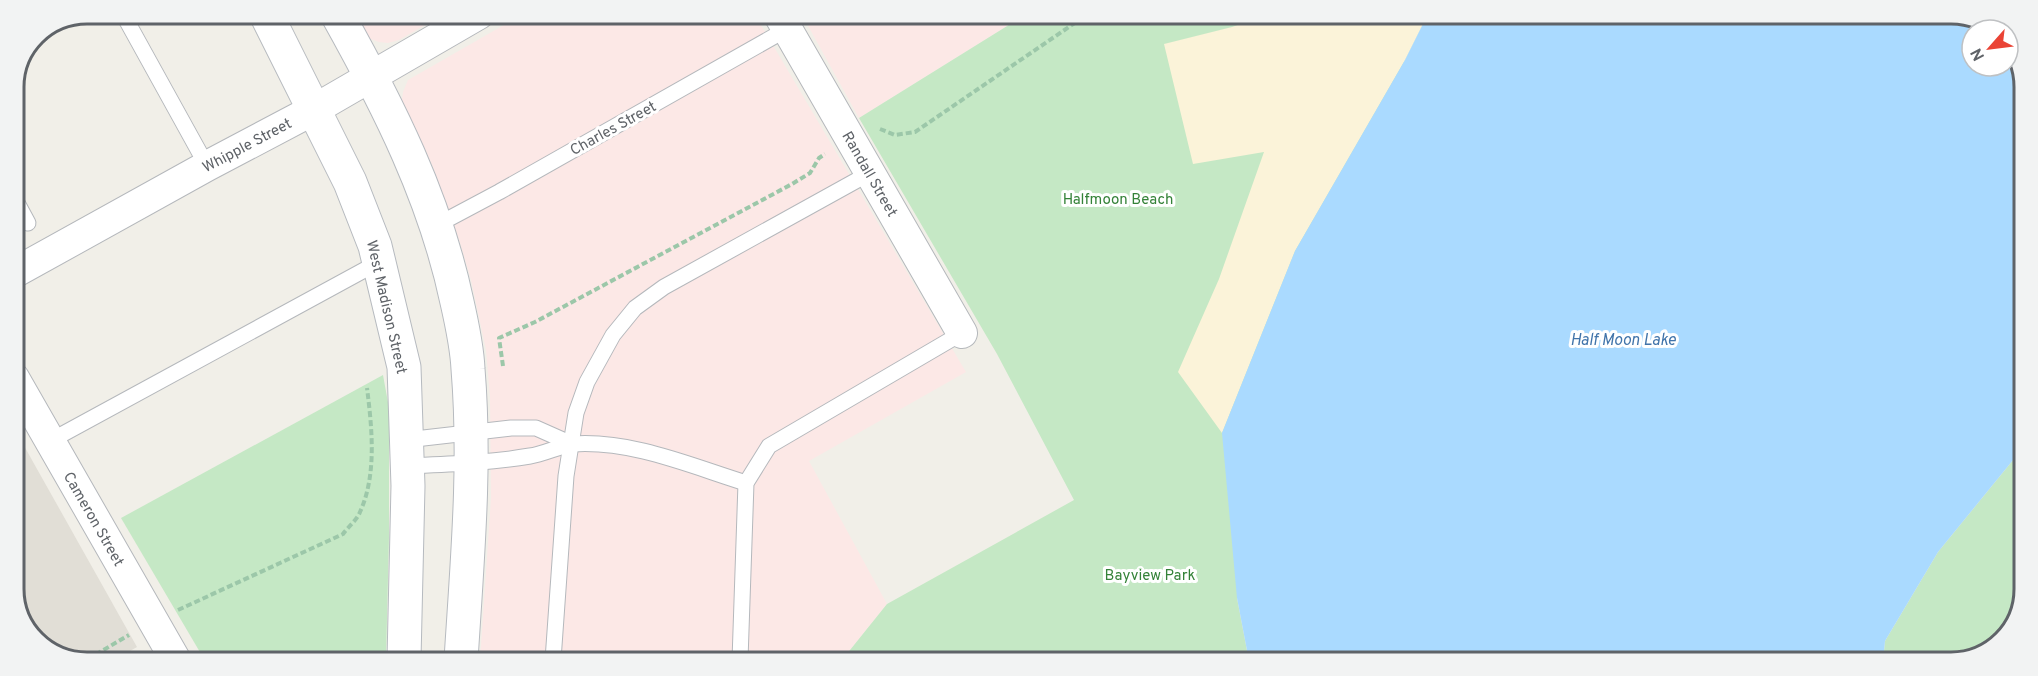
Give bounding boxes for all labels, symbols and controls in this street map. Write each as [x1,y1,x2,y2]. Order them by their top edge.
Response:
north arrow [1960,18,2020,78]
text: N [1967,44,1990,64]
street label: Charles Street [567,98,660,161]
street label: Whipple Street [200,115,296,178]
street label: Randall Street [837,129,901,221]
park label: Halfmoon Beach [1063,191,1173,210]
street label: West Madison Street [361,239,410,376]
water label: Half Moon Lake [1570,331,1677,351]
street label: Cameron Street [58,469,127,570]
park label: Bayview Park [1105,567,1195,586]

